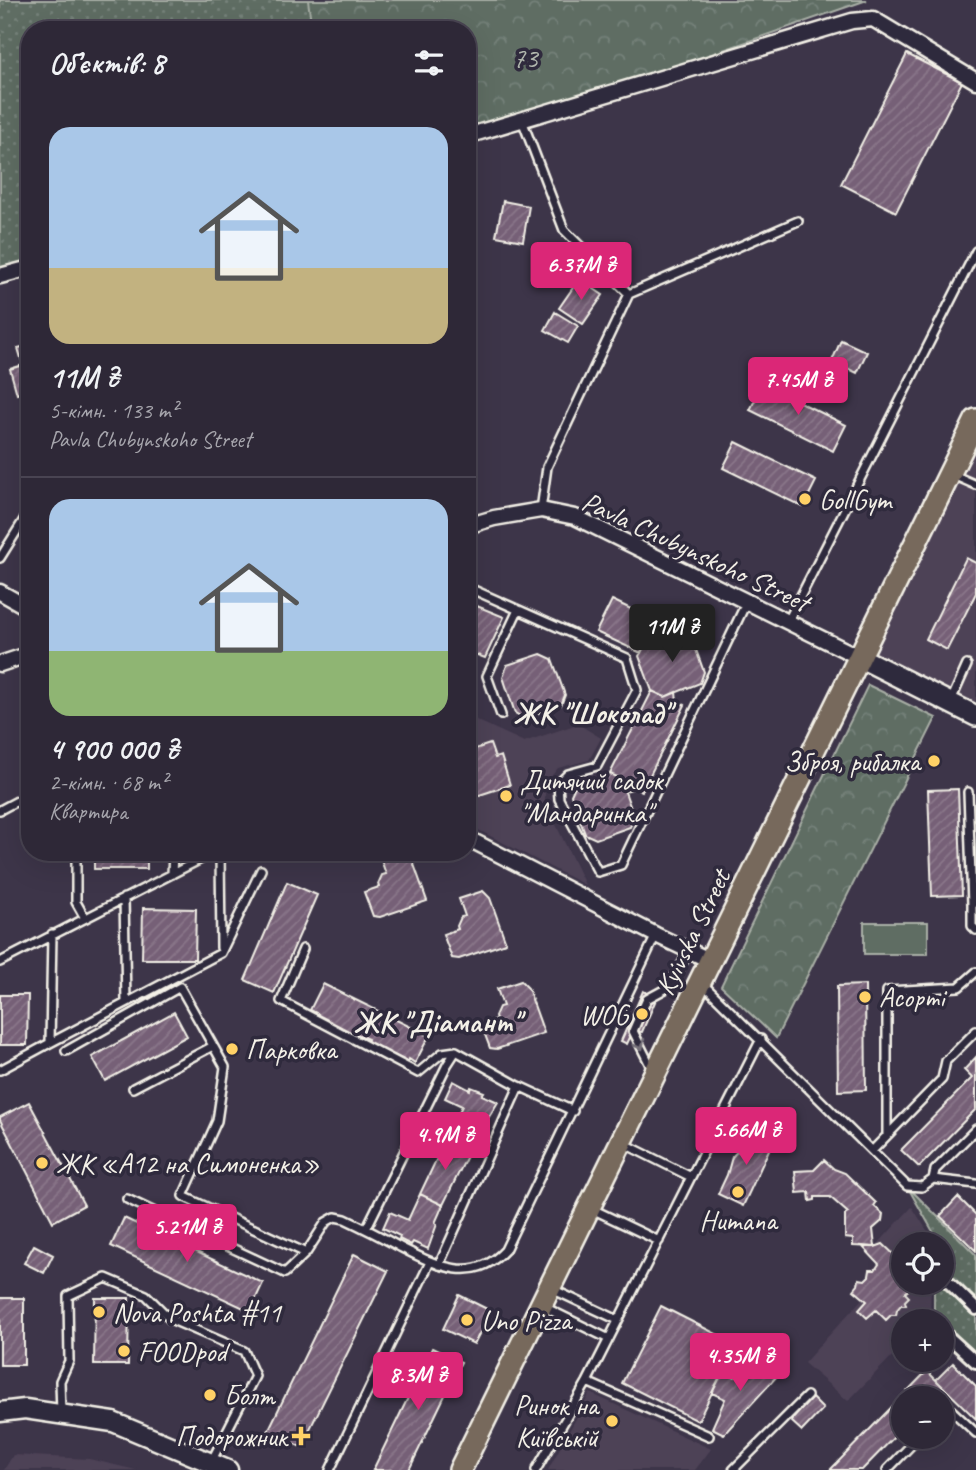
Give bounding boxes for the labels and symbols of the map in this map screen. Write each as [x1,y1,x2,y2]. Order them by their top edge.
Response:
park label: 73 [512,40,540,75]
pin: 6.37M ₴ [516,243,646,302]
pin: 7.45M ₴ [733,358,863,417]
place label: GollGym [819,482,893,517]
street label: Pavla Chubynskoho Street [577,484,818,621]
marker: GollGym [797,491,813,507]
pin: 11M ₴ [623,604,721,664]
district label: ЖК "Шоколад" [514,694,677,732]
place label: Зброя, рибалка [784,744,923,779]
marker: Зброя, рибалка [926,753,942,769]
place label: Дитячий садок "Мандаринка" [520,763,665,830]
marker: Дитячий садок "Мандаринка" [498,788,514,804]
street label: Kyivska Street [647,861,739,1001]
place label: Асорті [879,980,948,1015]
marker: Асорті [857,989,873,1005]
place label: WOG [580,997,631,1032]
district label: ЖК "Діамант" [354,1003,527,1041]
marker: WOG [634,1006,650,1022]
place label: Парковка [246,1032,339,1067]
one-way arrow [631,1038,645,1050]
marker: Парковка [224,1041,240,1057]
pin: 5.66M ₴ [681,1108,811,1167]
pin: 4.9M ₴ [388,1112,502,1172]
place label: ЖК «А12 на Симоненка» [56,1146,320,1181]
marker: ЖК «А12 на Симоненка» [34,1155,50,1171]
marker: Humana [730,1184,746,1200]
place label: Humana [699,1203,779,1238]
pin: 5.21M ₴ [122,1204,252,1264]
place label: Nova Poshta #11 [113,1295,282,1330]
place label: Uno Pizza [481,1303,574,1338]
marker: Nova Poshta #11 [91,1304,107,1320]
marker: Uno Pizza [459,1312,475,1328]
place label: FOODpod [138,1334,230,1369]
pin: 4.35M ₴ [675,1334,805,1393]
marker: FOODpod [116,1343,132,1359]
pin: 8.3M ₴ [361,1352,475,1412]
place label: Болт [224,1378,276,1413]
marker: Болт [202,1387,218,1403]
place label: Ринок на Київській [514,1388,601,1455]
marker: Ринок на Київській [604,1413,620,1429]
place label: Подорожник [176,1419,290,1454]
marker: Подорожник [293,1428,309,1444]

